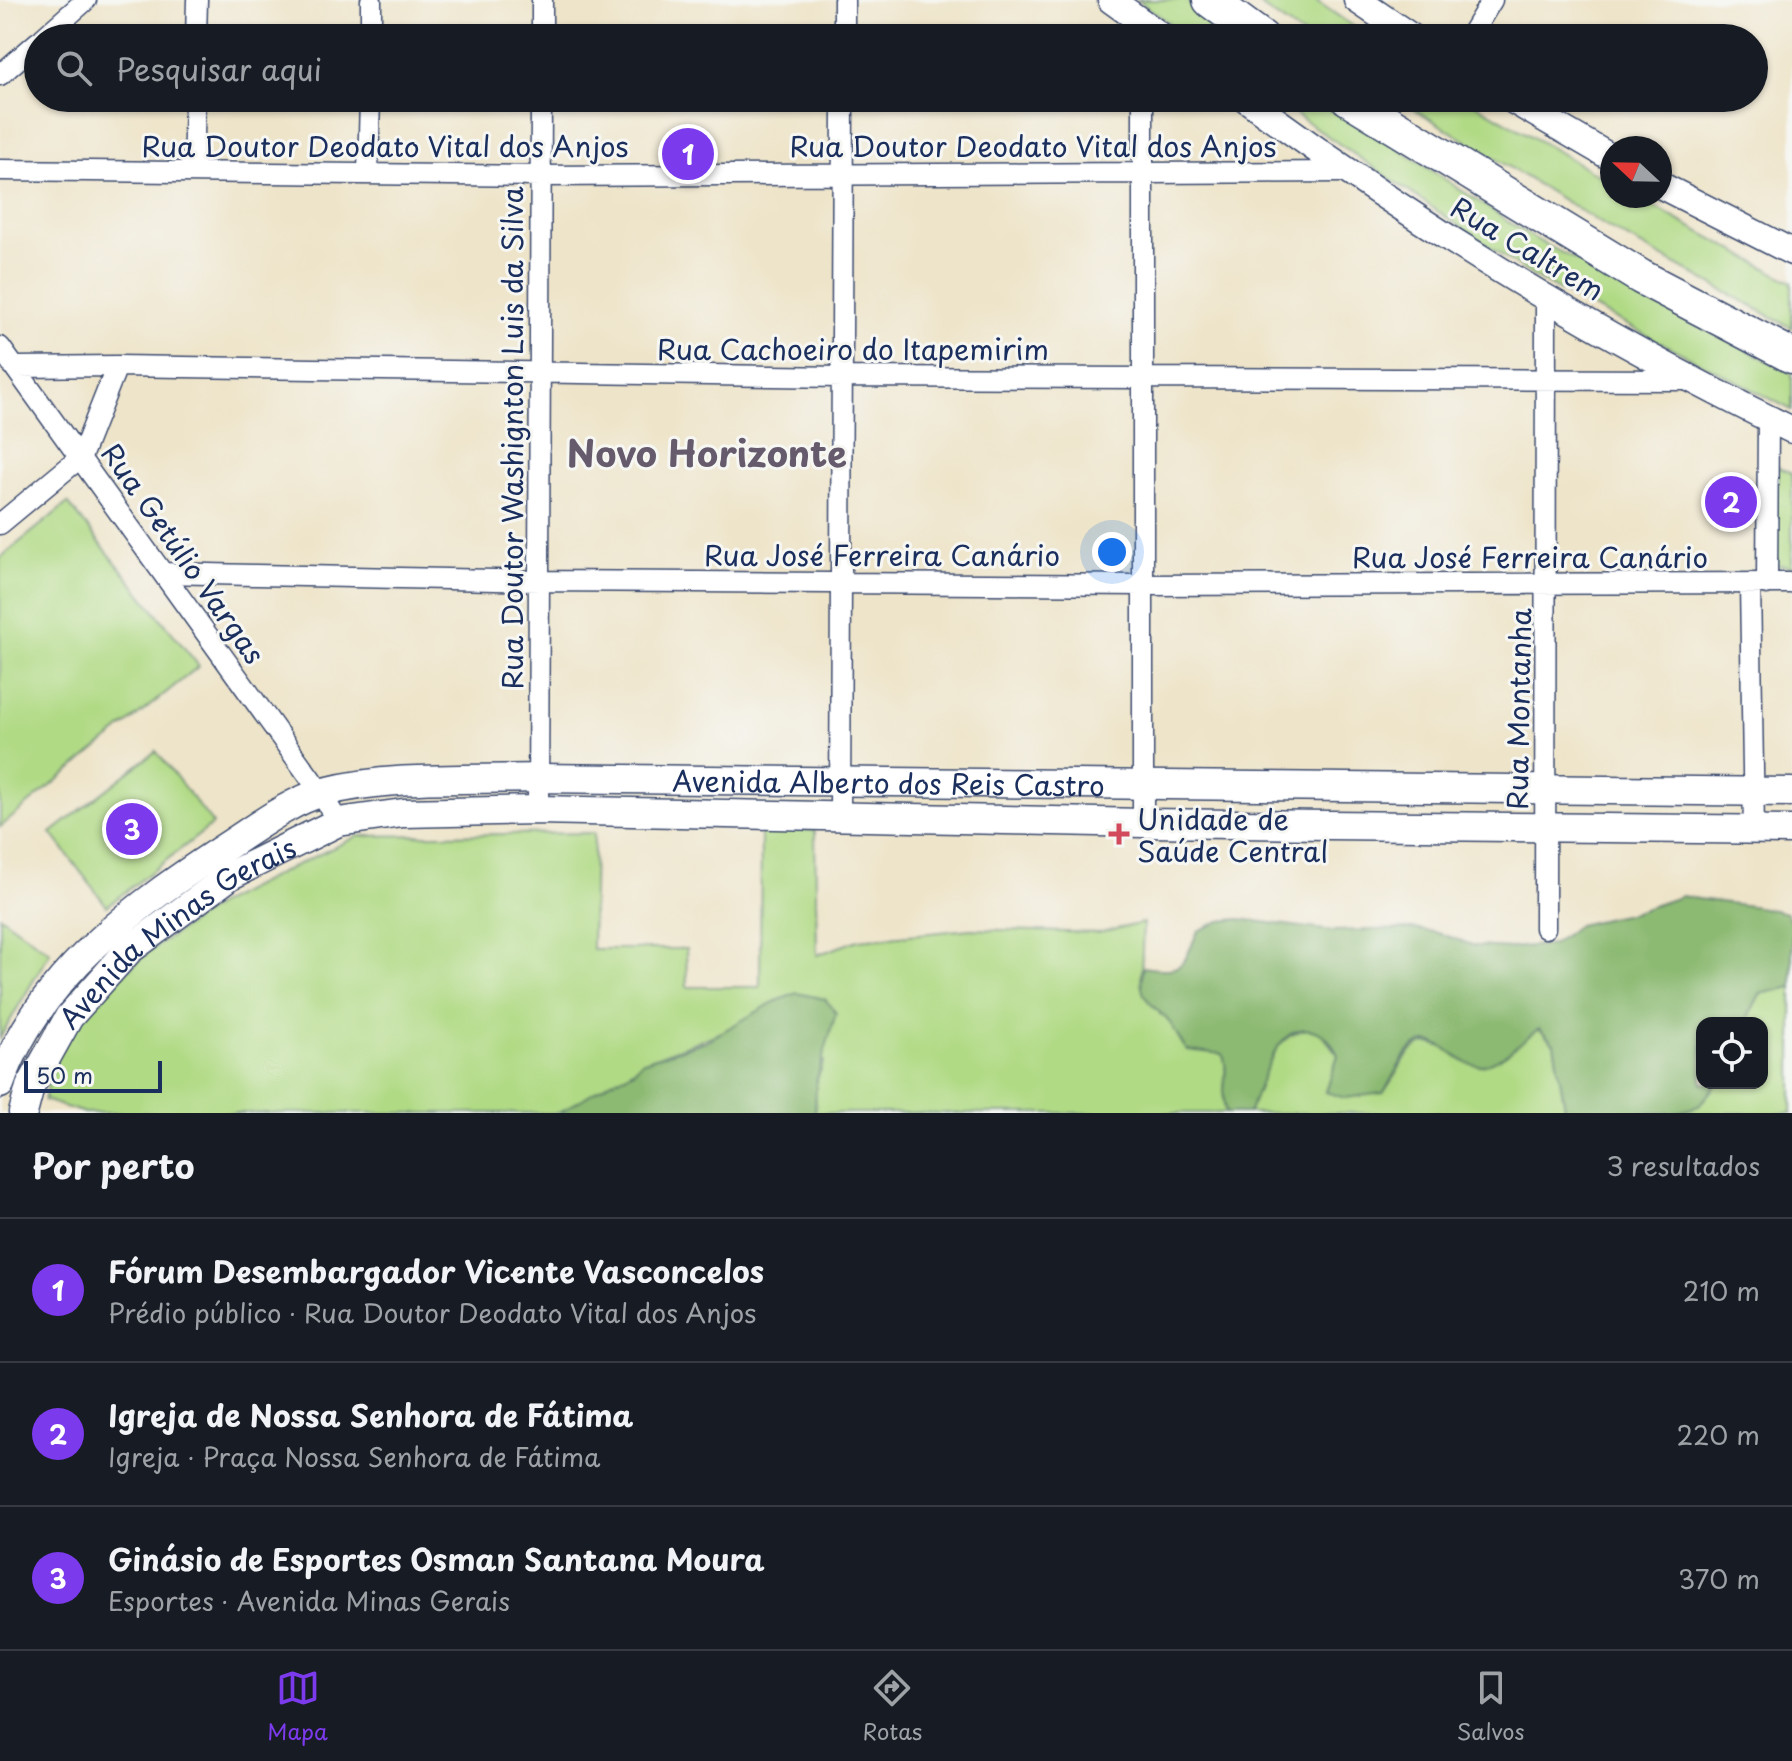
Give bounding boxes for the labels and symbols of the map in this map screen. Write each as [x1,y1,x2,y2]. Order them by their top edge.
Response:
street label: Rua Doutor Deodato Vital dos Anjos [141,124,629,167]
pin: 1 [662,124,714,184]
street label: Rua Doutor Deodato Vital dos Anjos [789,124,1277,167]
north arrow [1600,136,1672,208]
street label: Rua Caltrem [1443,185,1613,311]
street label: Rua Doutor Washignton Luis da Silva [490,186,533,690]
street label: Rua Cachoeiro do Itapemirim [657,327,1049,370]
district label: Novo Horizonte [567,425,847,479]
street label: Rua Getúlio Vargas [92,434,276,672]
pin: 2 [1705,472,1757,532]
your location [1092,532,1132,572]
street label: Rua José Ferreira Canário [704,533,1060,576]
street label: Rua José Ferreira Canário [1352,535,1708,578]
street label: Rua Montanha [1495,607,1541,810]
street label: Avenida Alberto dos Reis Castro [672,758,1105,806]
place label: Unidade de Saúde Central [1137,797,1328,872]
pin: 3 [106,799,158,859]
marker: Unidade de Saúde Central [1108,823,1130,845]
street label: Avenida Minas Gerais [47,825,303,1038]
scale bar [24,1057,162,1093]

